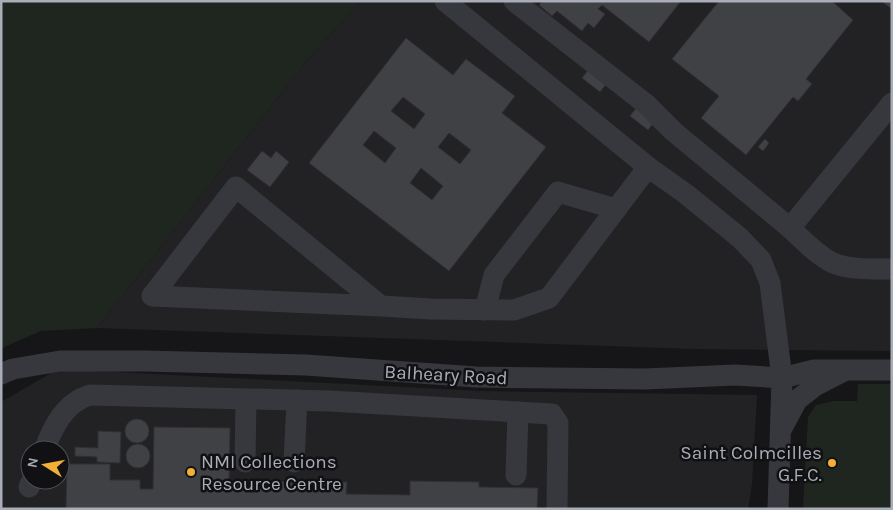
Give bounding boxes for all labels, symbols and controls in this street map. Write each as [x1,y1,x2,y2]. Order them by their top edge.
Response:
street label: Balheary Road [384,361,508,389]
north arrow [20,440,70,490]
place label: Saint Colmcilles G.F.C. [680,442,822,486]
place label: NMI Collections Resource Centre [201,451,342,495]
text: N [23,456,42,469]
marker: Saint Colmcilles G.F.C. [826,457,838,469]
marker: NMI Collections Resource Centre [185,466,197,478]

